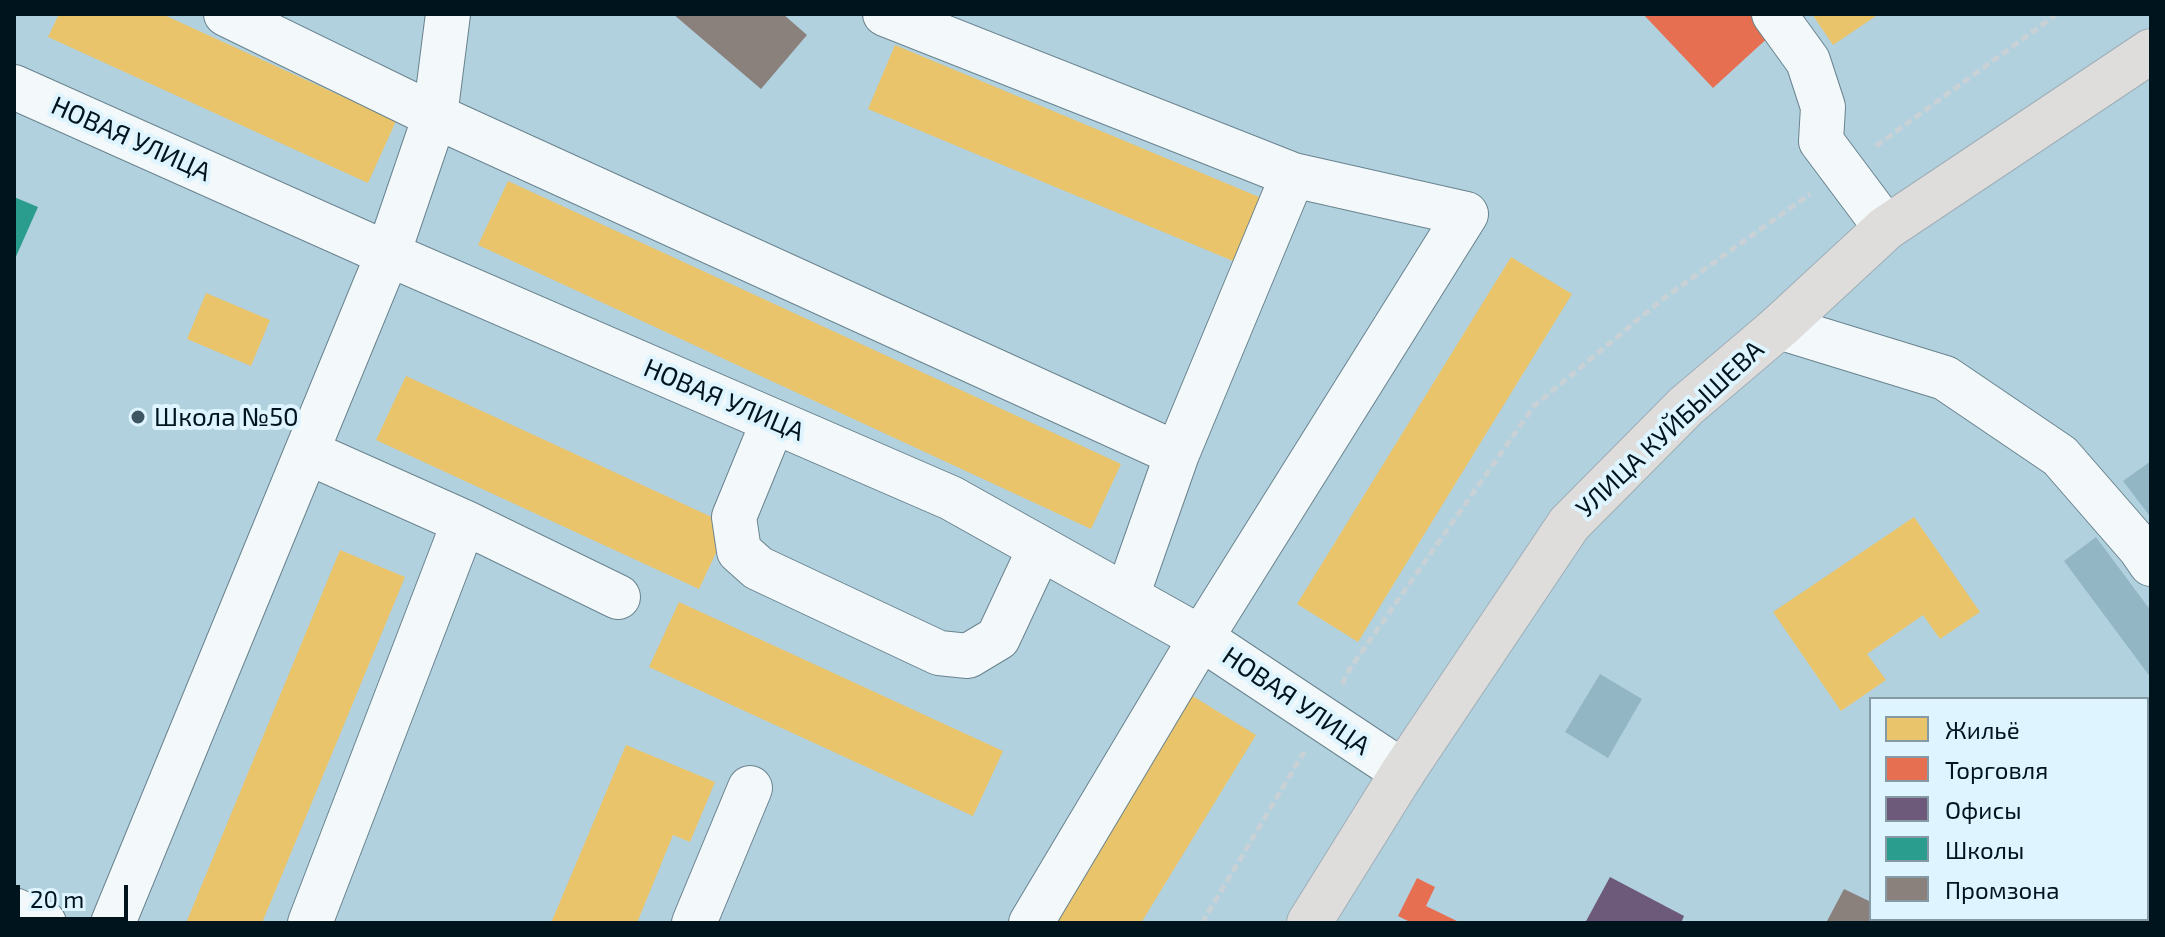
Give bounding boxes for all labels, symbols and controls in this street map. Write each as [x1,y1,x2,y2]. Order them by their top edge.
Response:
street label: НОВАЯ УЛИЦА [46,90,216,188]
street label: УЛИЦА КУЙБЫШЕВА [1570,334,1770,524]
street label: НОВАЯ УЛИЦА [639,352,809,448]
place label: Школа №50 [154,401,299,433]
marker: Школа №50 [129,408,147,426]
street label: НОВАЯ УЛИЦА [1216,640,1376,762]
legend [1869,697,2149,921]
text: Жильё [1945,715,2020,744]
text: Торговля [1945,755,2048,784]
text: Офисы [1945,795,2022,824]
text: Школы [1945,835,2024,864]
scale bar [20,869,132,919]
text: Промзона [1945,875,2060,904]
text: 20 m [30,884,84,913]

